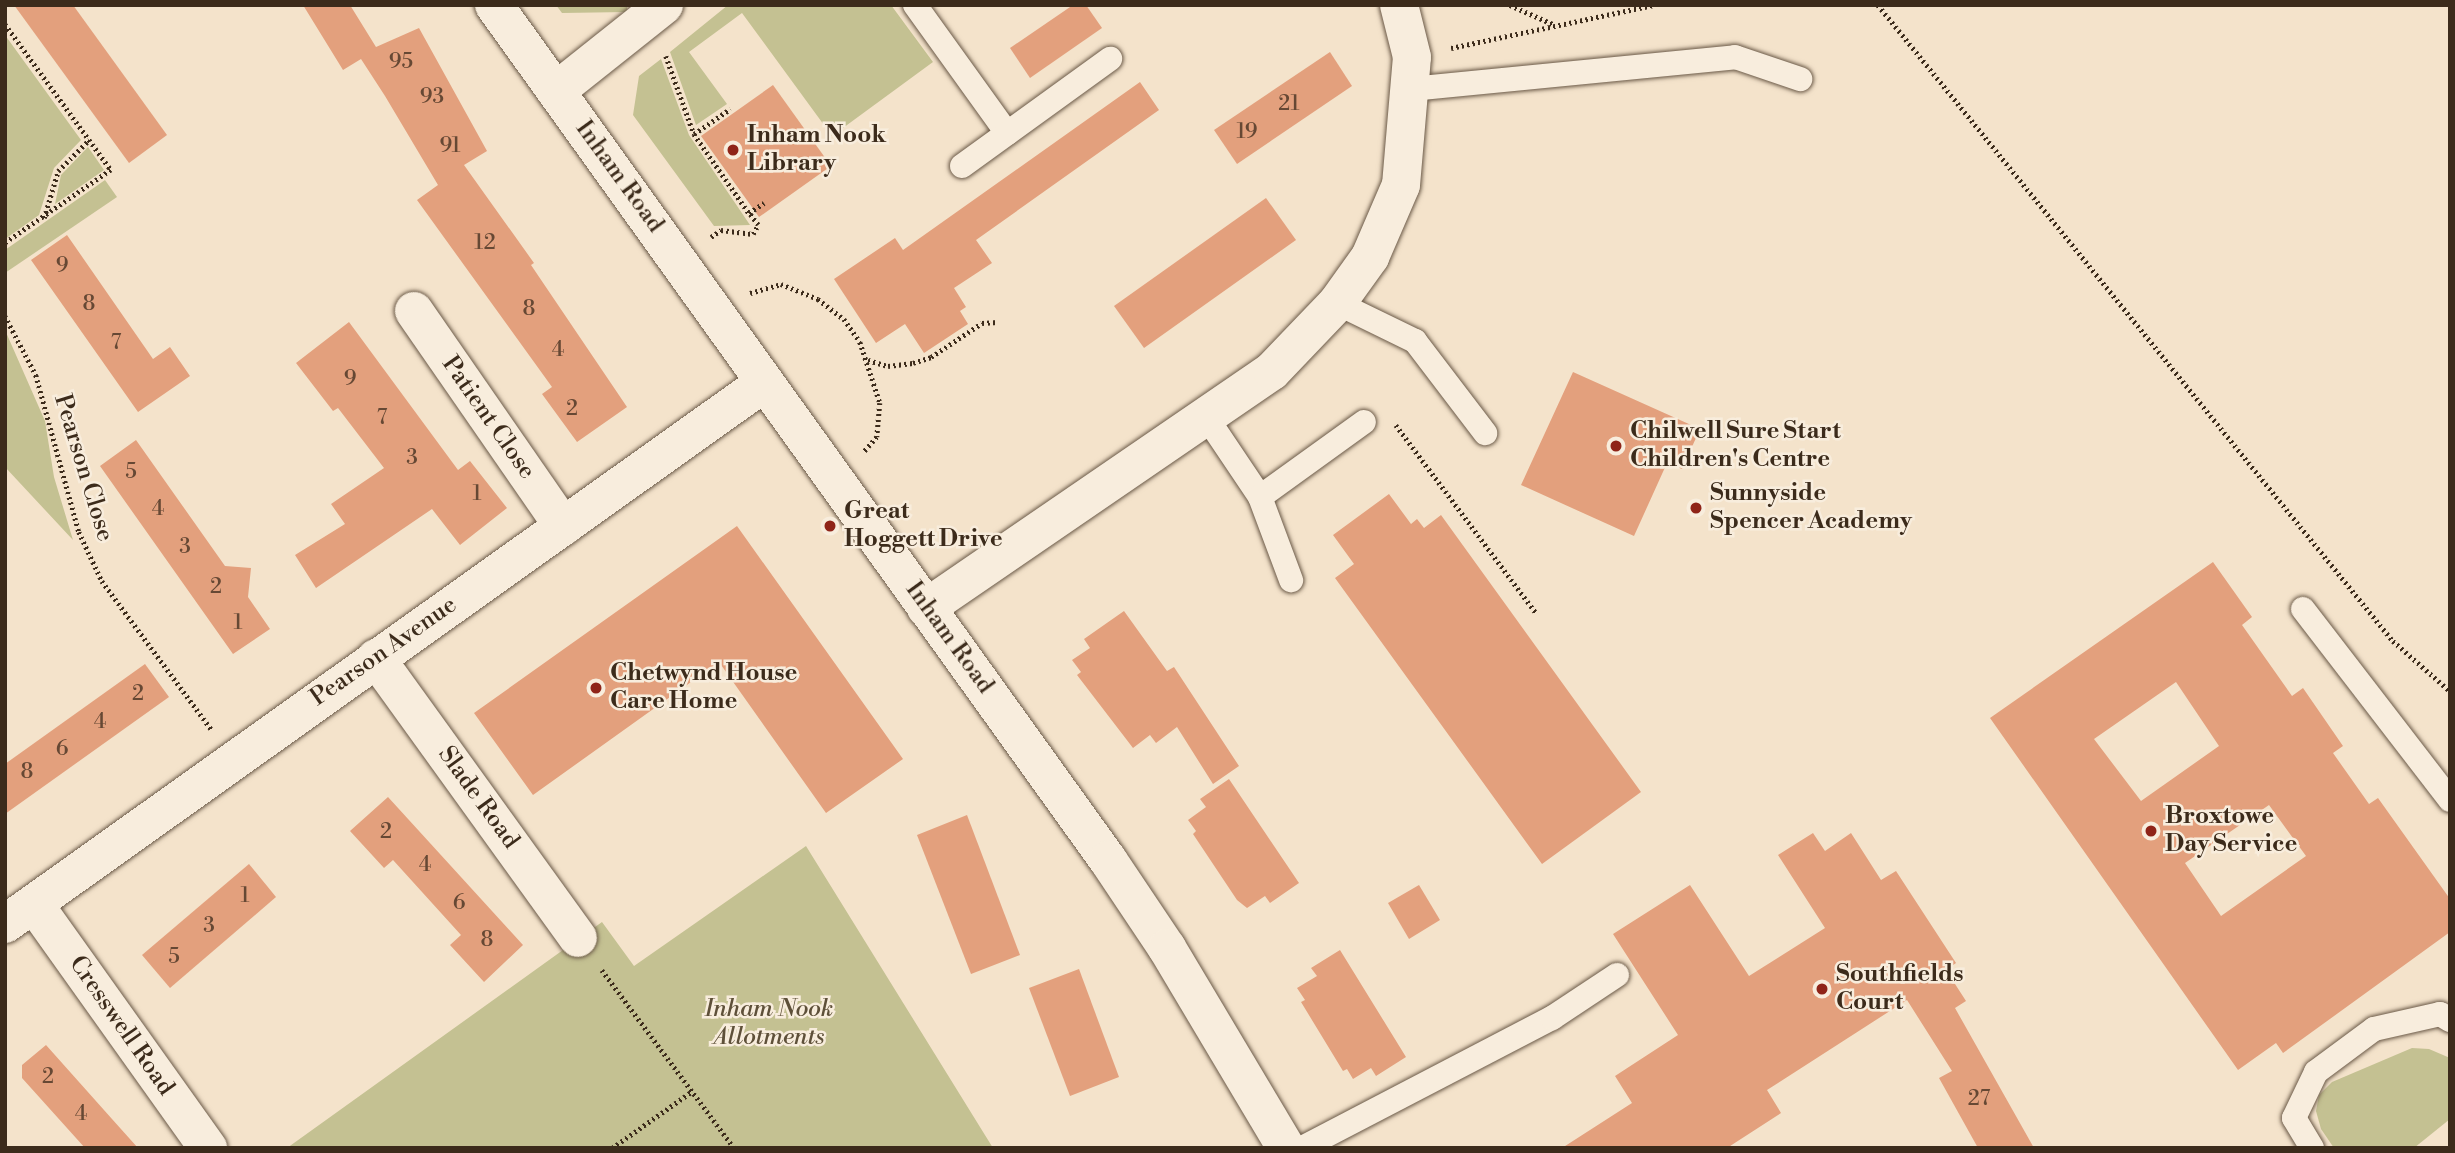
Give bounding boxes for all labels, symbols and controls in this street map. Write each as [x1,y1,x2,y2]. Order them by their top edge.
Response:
house number: 95 [389,49,413,75]
house number: 93 [420,84,444,110]
house number: 21 [1278,91,1300,117]
street label: Inham Road [569,115,669,239]
house number: 19 [1236,119,1258,145]
place label: Inham Nook Library [747,122,886,178]
house number: 91 [439,133,461,159]
marker: Inham Nook Library [725,142,741,158]
house number: 12 [474,230,496,256]
house number: 9 [56,253,68,279]
house number: 8 [83,291,95,317]
house number: 8 [523,296,535,322]
house number: 7 [111,330,121,356]
house number: 4 [552,337,564,363]
street label: Patient Close [435,351,541,485]
house number: 9 [344,366,356,392]
street label: Pearson Close [47,391,119,545]
house number: 2 [566,396,578,422]
house number: 7 [377,405,387,431]
place label: Chilwell Sure Start Children's Centre [1630,418,1841,474]
marker: Chilwell Sure Start Children's Centre [1608,438,1624,454]
house number: 3 [406,445,418,471]
house number: 5 [125,459,137,485]
place label: Sunnyside Spencer Academy [1710,480,1912,536]
house number: 1 [472,481,482,507]
house number: 4 [152,496,164,522]
place label: Great Hoggett Drive [844,498,1003,554]
marker: Sunnyside Spencer Academy [1688,500,1704,516]
marker: Great Hoggett Drive [822,518,838,534]
house number: 3 [179,534,191,560]
house number: 2 [210,574,222,600]
street label: Inham Road [899,576,999,700]
street label: Pearson Avenue [305,591,463,713]
house number: 1 [233,610,243,636]
place label: Chetwynd House Care Home [610,660,797,716]
marker: Chetwynd House Care Home [588,680,604,696]
house number: 2 [132,681,144,707]
house number: 4 [94,709,106,735]
house number: 6 [56,736,68,762]
street label: Slade Road [431,741,525,855]
house number: 8 [21,759,33,785]
place label: Broxtowe Day Service [2165,803,2297,859]
house number: 2 [380,819,392,845]
marker: Broxtowe Day Service [2143,823,2159,839]
house number: 4 [419,852,431,878]
house number: 1 [240,883,250,909]
house number: 6 [453,890,465,916]
house number: 3 [203,913,215,939]
house number: 8 [481,927,493,953]
house number: 5 [168,944,180,970]
street label: Cresswell Road [62,951,180,1101]
place label: Southfields Court [1836,961,1963,1017]
marker: Southfields Court [1814,981,1830,997]
park label: Inham Nook Allotments [705,996,833,1052]
house number: 2 [42,1064,54,1090]
house number: 27 [1968,1086,1990,1112]
house number: 4 [75,1101,87,1127]

